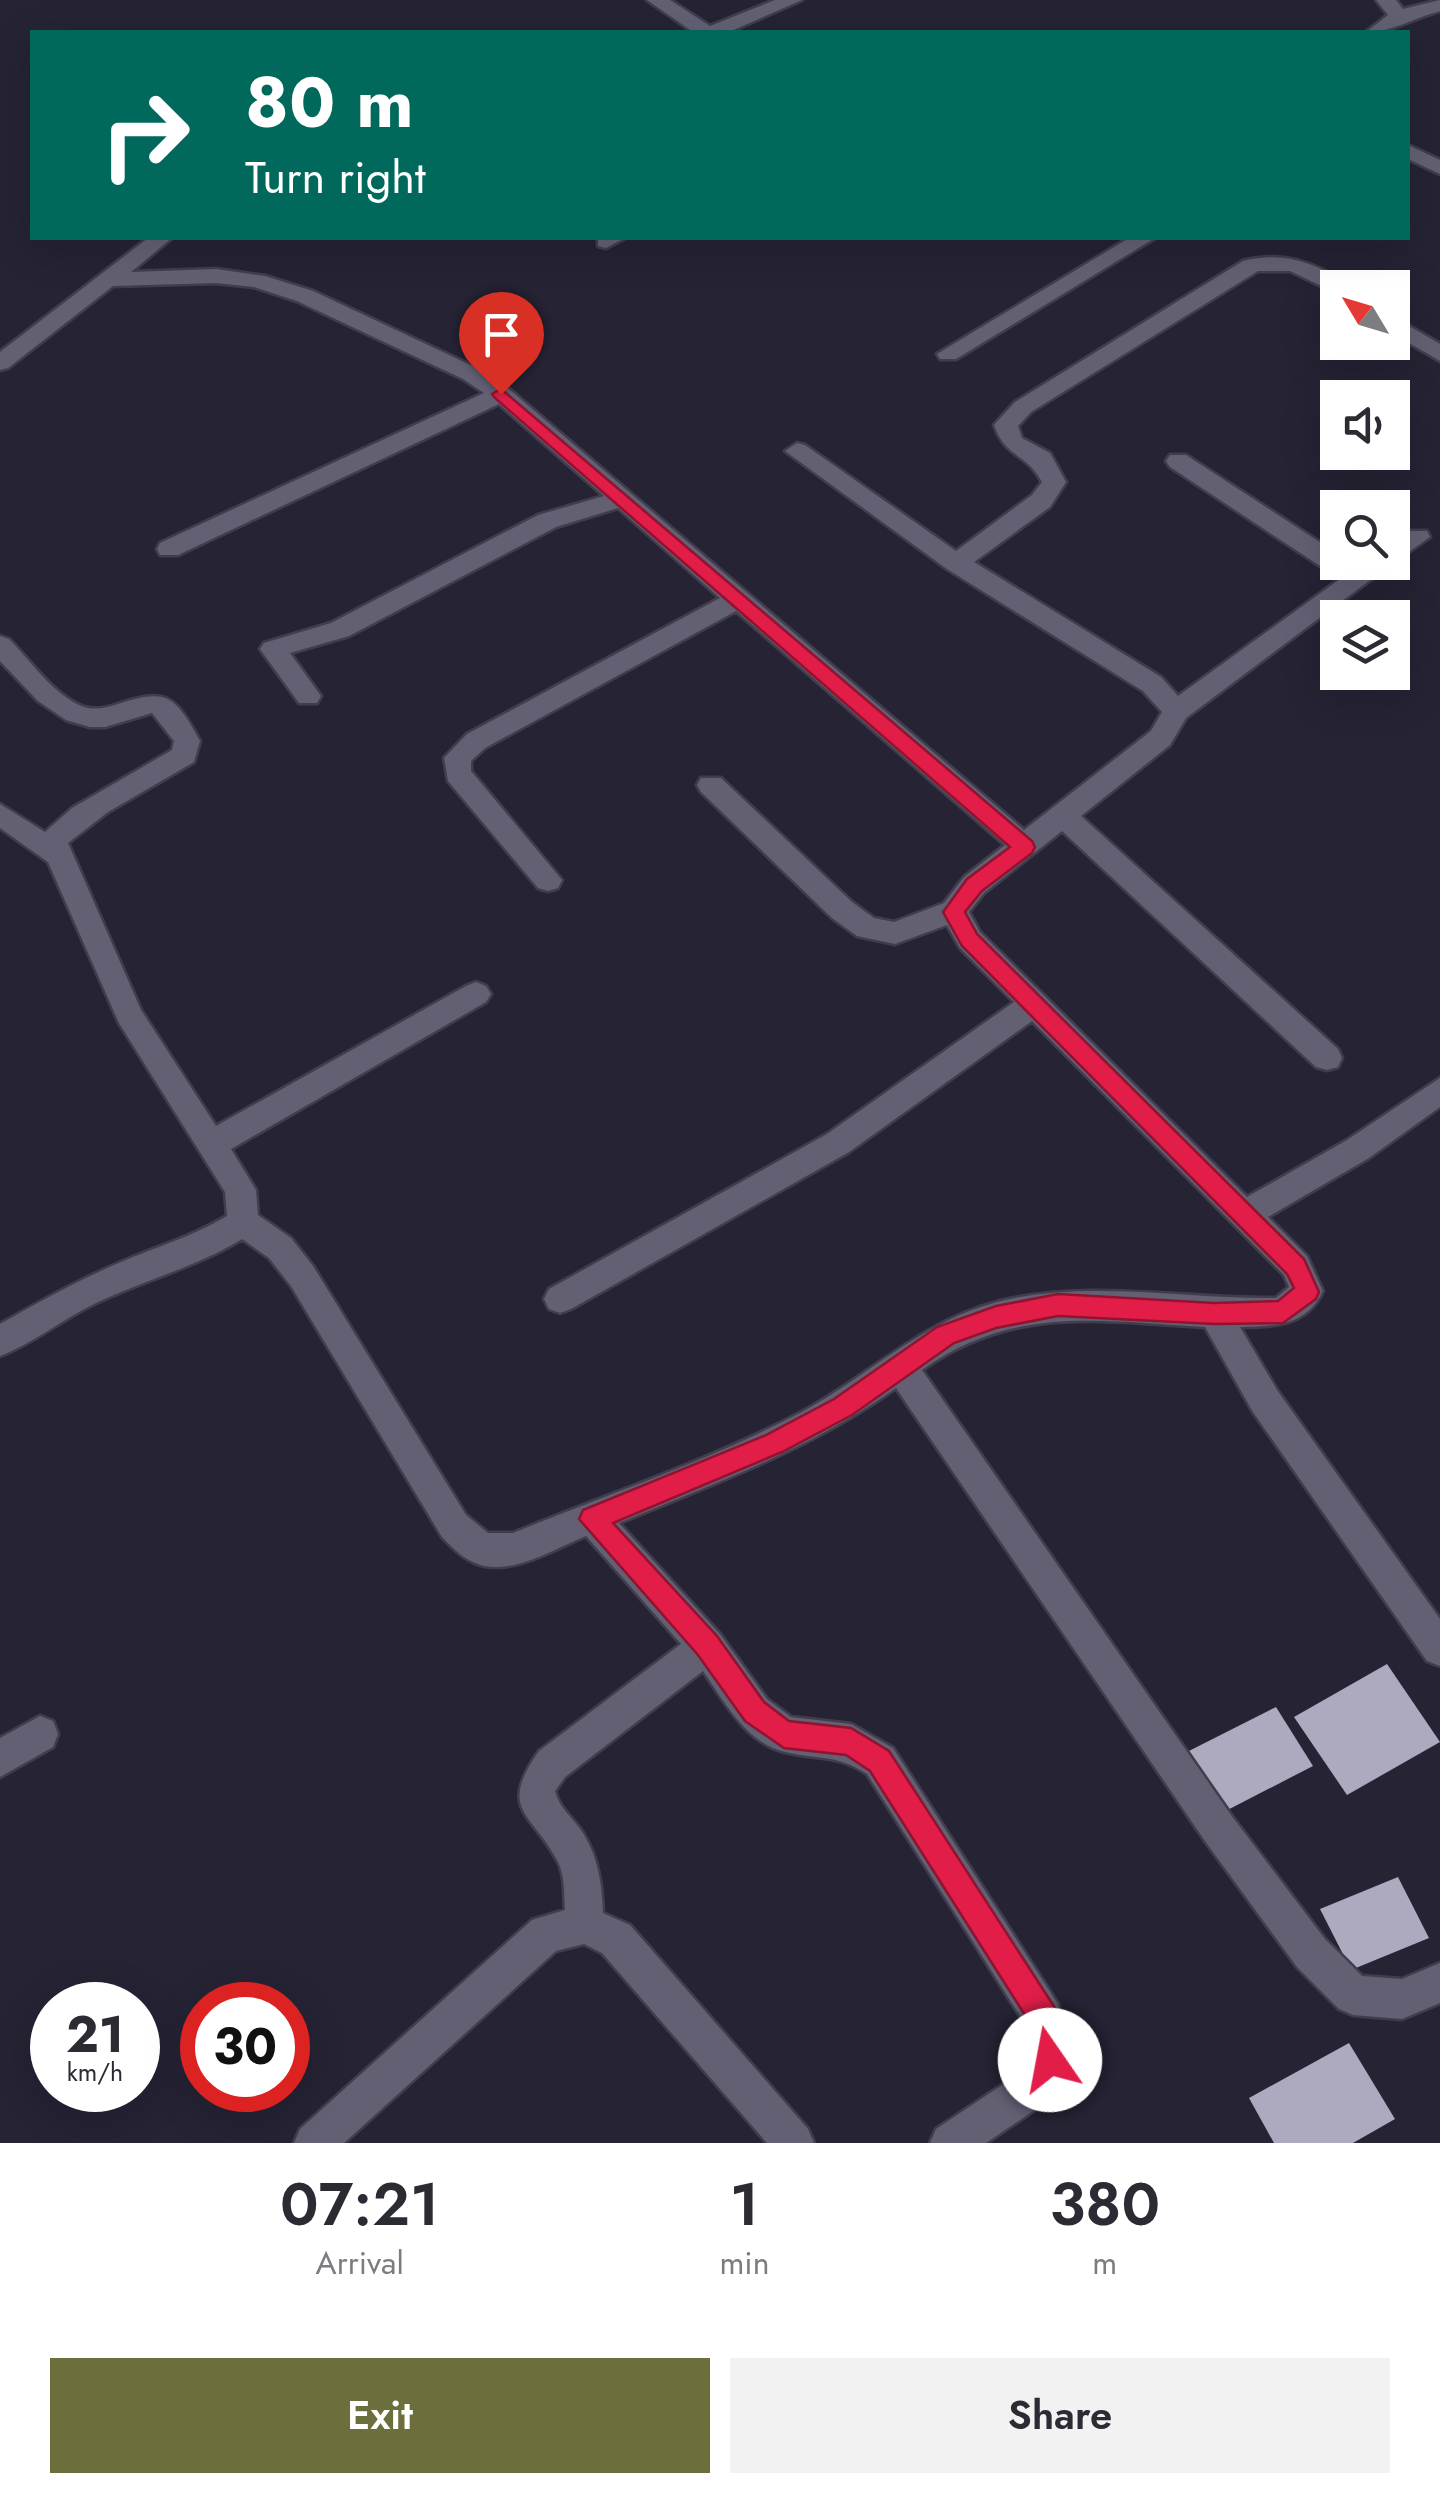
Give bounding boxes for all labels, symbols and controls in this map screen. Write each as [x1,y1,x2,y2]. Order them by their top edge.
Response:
text: 80 m [245,52,414,153]
icon: right [80,70,210,200]
text: Turn right [245,145,426,210]
north arrow [1320,270,1410,360]
map controls [1320,270,1410,690]
pin [459,292,544,395]
icon: arrive [474,307,529,362]
button: sound [1320,380,1410,470]
button: search [1320,490,1410,580]
button: layers [1320,600,1410,690]
speed limit sign: 30 [180,1982,310,2112]
text: 21 [66,1998,124,2071]
position arrow [998,2008,1102,2112]
text: km/h [67,2054,123,2090]
text: 07:21 [280,2161,439,2248]
text: 1 [730,2161,759,2248]
text: 380 [1049,2161,1160,2248]
text: Arrival [316,2240,404,2286]
text: min [719,2240,769,2286]
text: m [1092,2240,1117,2286]
button: Exit [50,2358,710,2473]
button: Share [730,2358,1390,2473]

